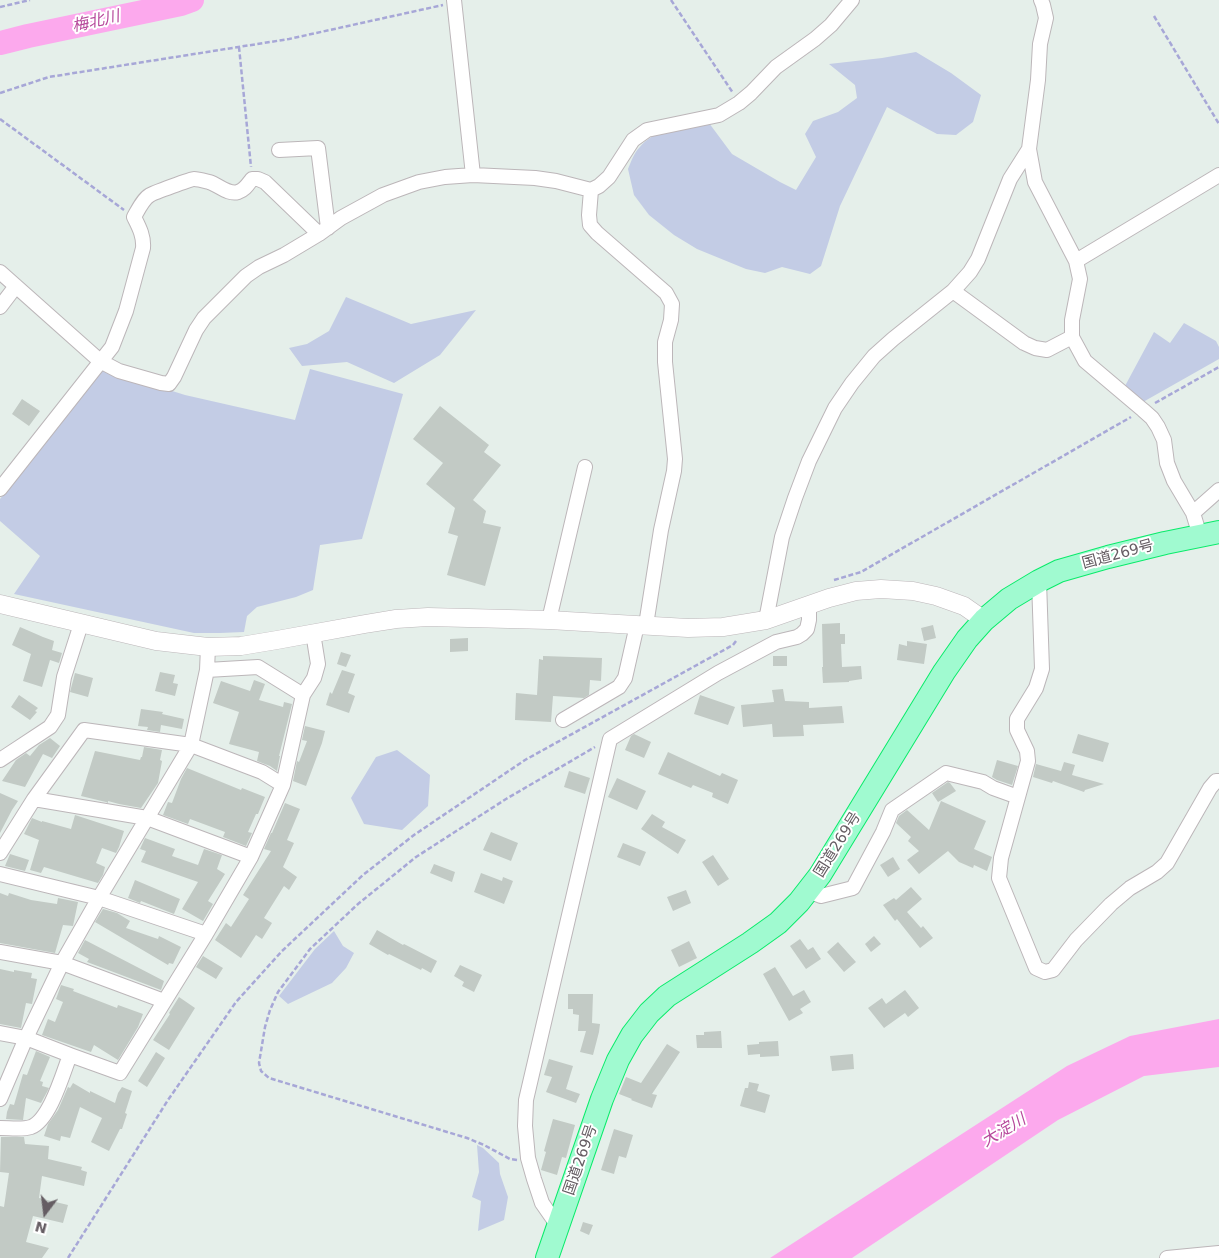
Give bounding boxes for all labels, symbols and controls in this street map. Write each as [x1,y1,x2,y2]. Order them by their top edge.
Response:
water label: 梅北川 [70,7,122,37]
street label: 国道269号 [1080,537,1156,573]
street label: 国道269号 [811,809,865,881]
water label: 大淀川 [978,1110,1030,1152]
street label: 国道269号 [561,1122,601,1198]
north arrow [20,1188,70,1238]
text: N [33,1218,49,1237]

